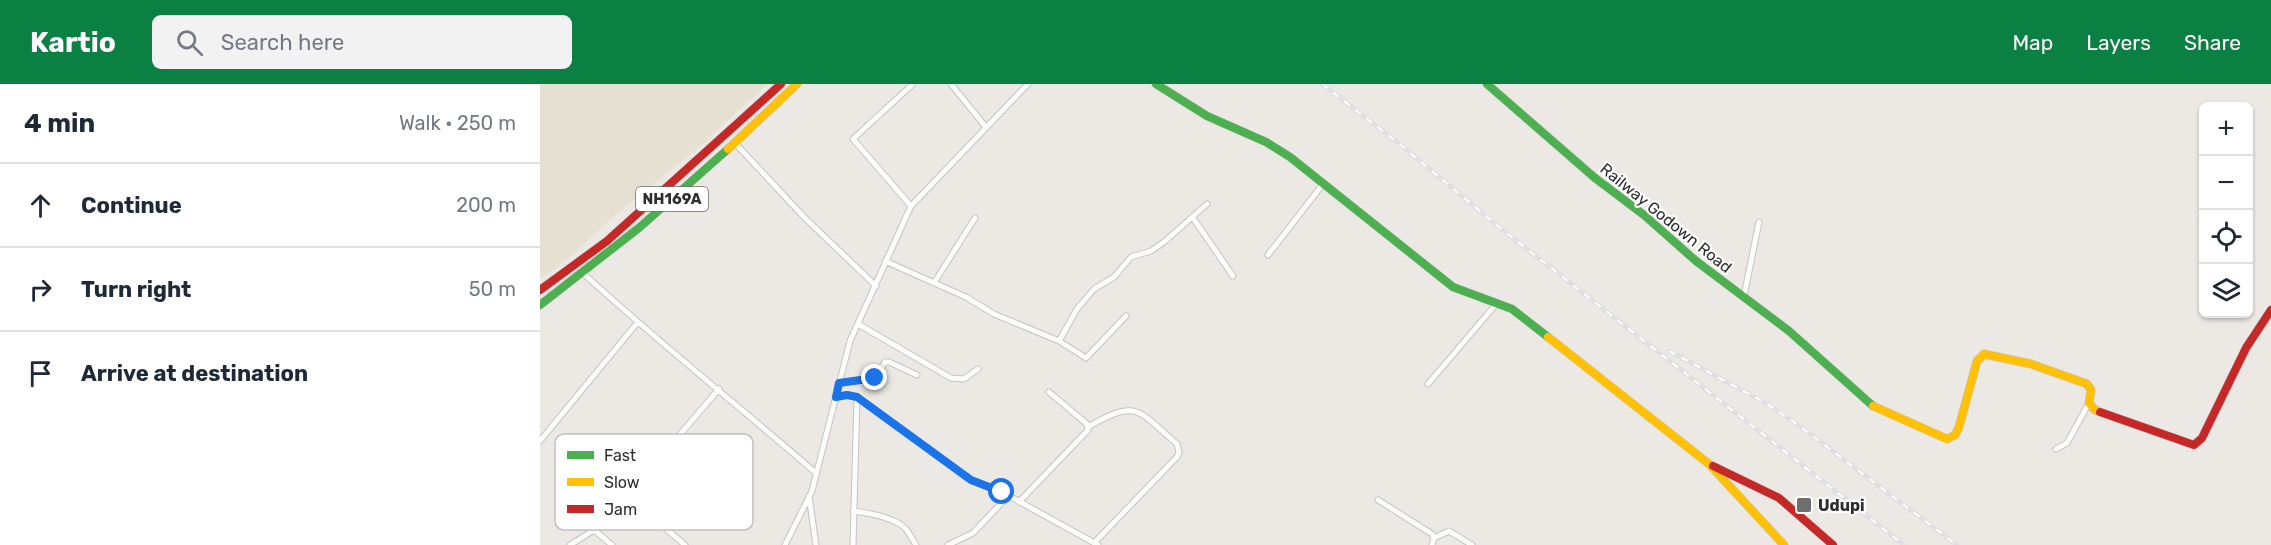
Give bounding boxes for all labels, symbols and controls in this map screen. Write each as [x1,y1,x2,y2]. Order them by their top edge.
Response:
search box [152,15,572,69]
text: Kartio [30,26,116,59]
icon: search [173,26,206,59]
text: Search here [221,29,344,56]
text: Map [2012,30,2053,55]
text: Layers [2086,30,2151,55]
text: Share [2184,30,2241,55]
map controls [2199,102,2253,318]
button: + [2199,102,2253,156]
text: 4 min [24,108,95,139]
text: Walk · 250 m [399,111,516,135]
button: − [2199,156,2253,210]
street label: Railway Godown Road [1596,159,1736,277]
road number: NH169A [636,187,708,211]
icon: ahead [24,189,57,222]
text: Continue [81,192,182,219]
text: 200 m [456,193,516,217]
button: locate [2199,210,2253,264]
button: layers [2199,264,2253,318]
icon: right [24,273,57,306]
text: Turn right [81,276,191,303]
text: 50 m [469,277,516,301]
icon: arrive [24,357,57,390]
text: Arrive at destination [81,360,308,387]
route end [861,364,887,390]
legend [555,434,753,530]
text: Fast [604,446,636,465]
text: Slow [604,473,640,492]
route start [988,478,1014,504]
marker: Udupi [1795,496,1813,514]
place label: Udupi [1818,496,1865,515]
text: Jam [604,500,637,519]

